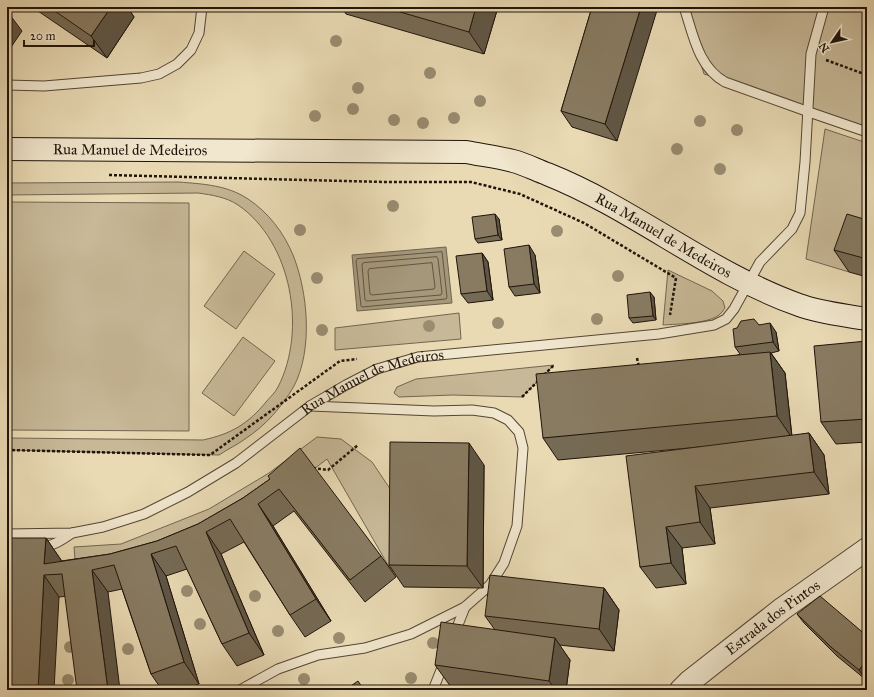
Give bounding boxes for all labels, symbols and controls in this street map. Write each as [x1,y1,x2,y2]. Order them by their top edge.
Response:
scale bar [24,22,94,48]
north arrow [812,22,852,62]
text: 20 m [30,29,56,43]
text: N [816,39,832,55]
street label: Rua Manuel de Medeiros [53,140,207,159]
street label: Rua Manuel de Medeiros [592,189,735,282]
street label: Rua Manuel de Medeiros [297,346,444,419]
street label: Estrada dos Pintos [722,576,823,659]

